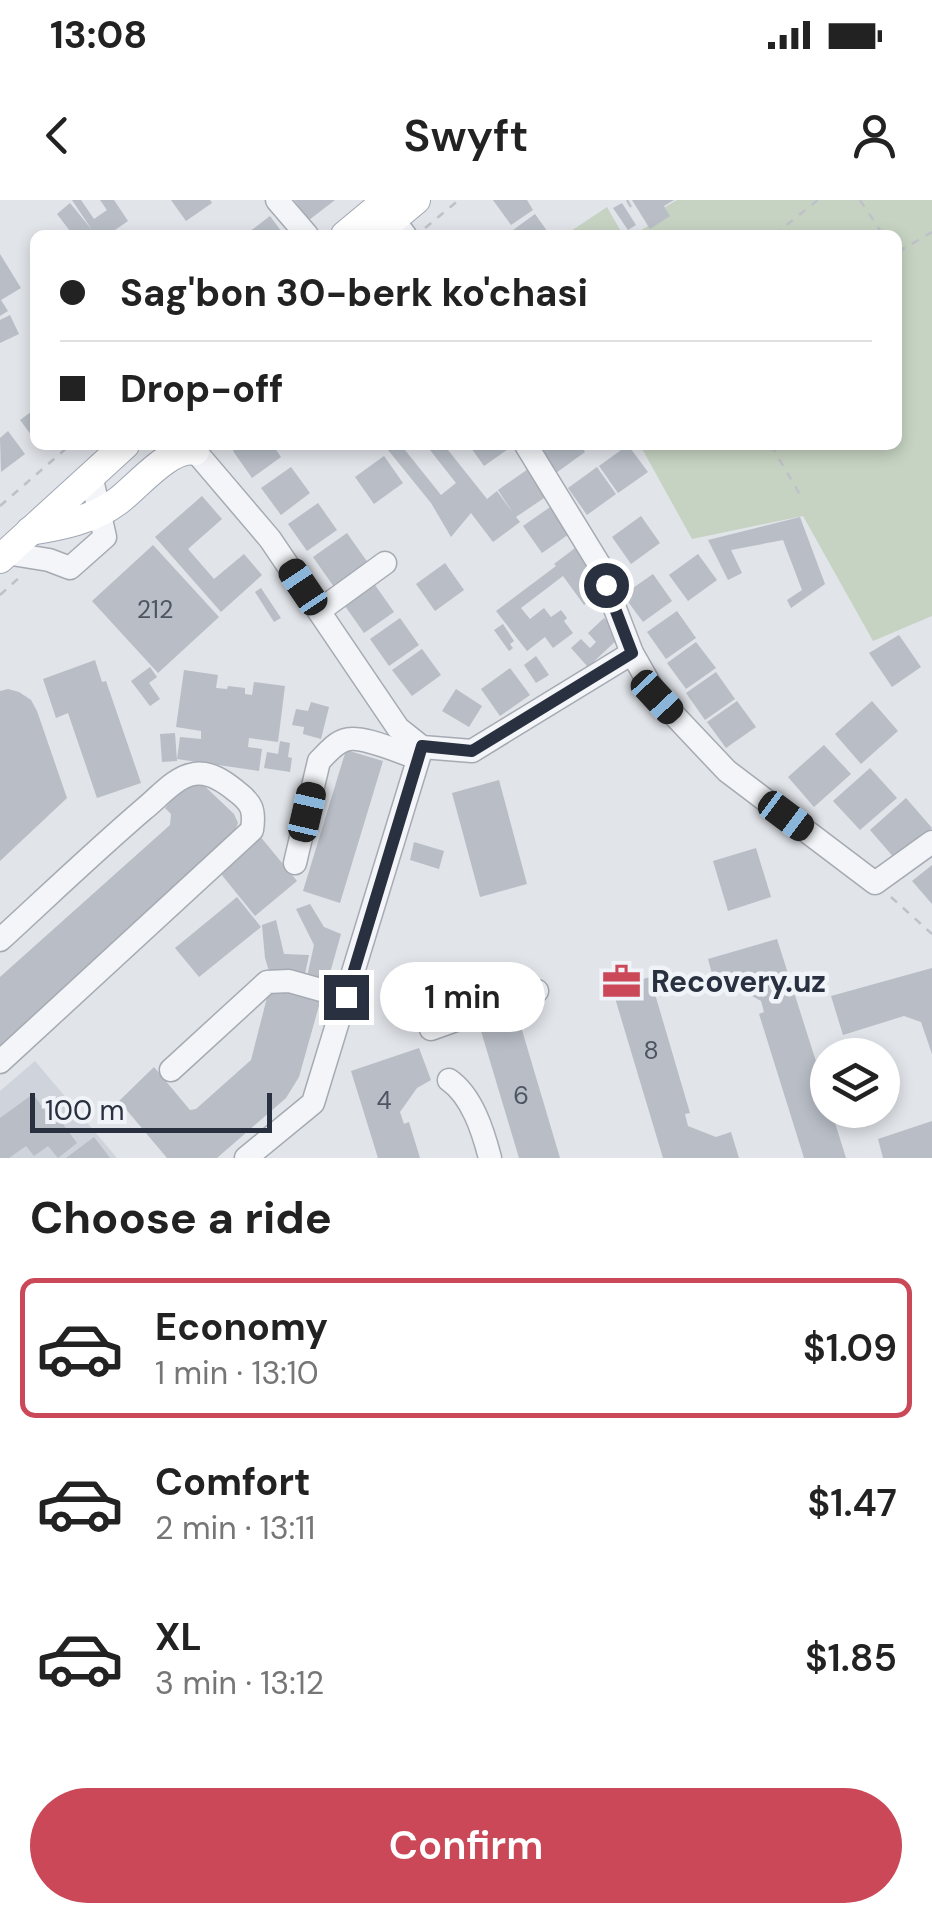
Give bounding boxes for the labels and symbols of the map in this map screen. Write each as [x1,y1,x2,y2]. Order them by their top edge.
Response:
car [274,554,332,620]
route start [584,563,629,608]
house number: 212 [137,593,173,626]
car [626,665,688,729]
car [286,779,328,845]
car [753,786,819,846]
office icon: Recovery.uz [600,961,642,1003]
callout: 1 min [381,962,546,1032]
place label: Recovery.uz [651,962,826,1001]
route end [324,975,369,1020]
house number: 8 [643,1034,659,1067]
house number: 6 [513,1079,529,1112]
house number: 4 [376,1084,392,1117]
scale bar [30,1088,272,1133]

